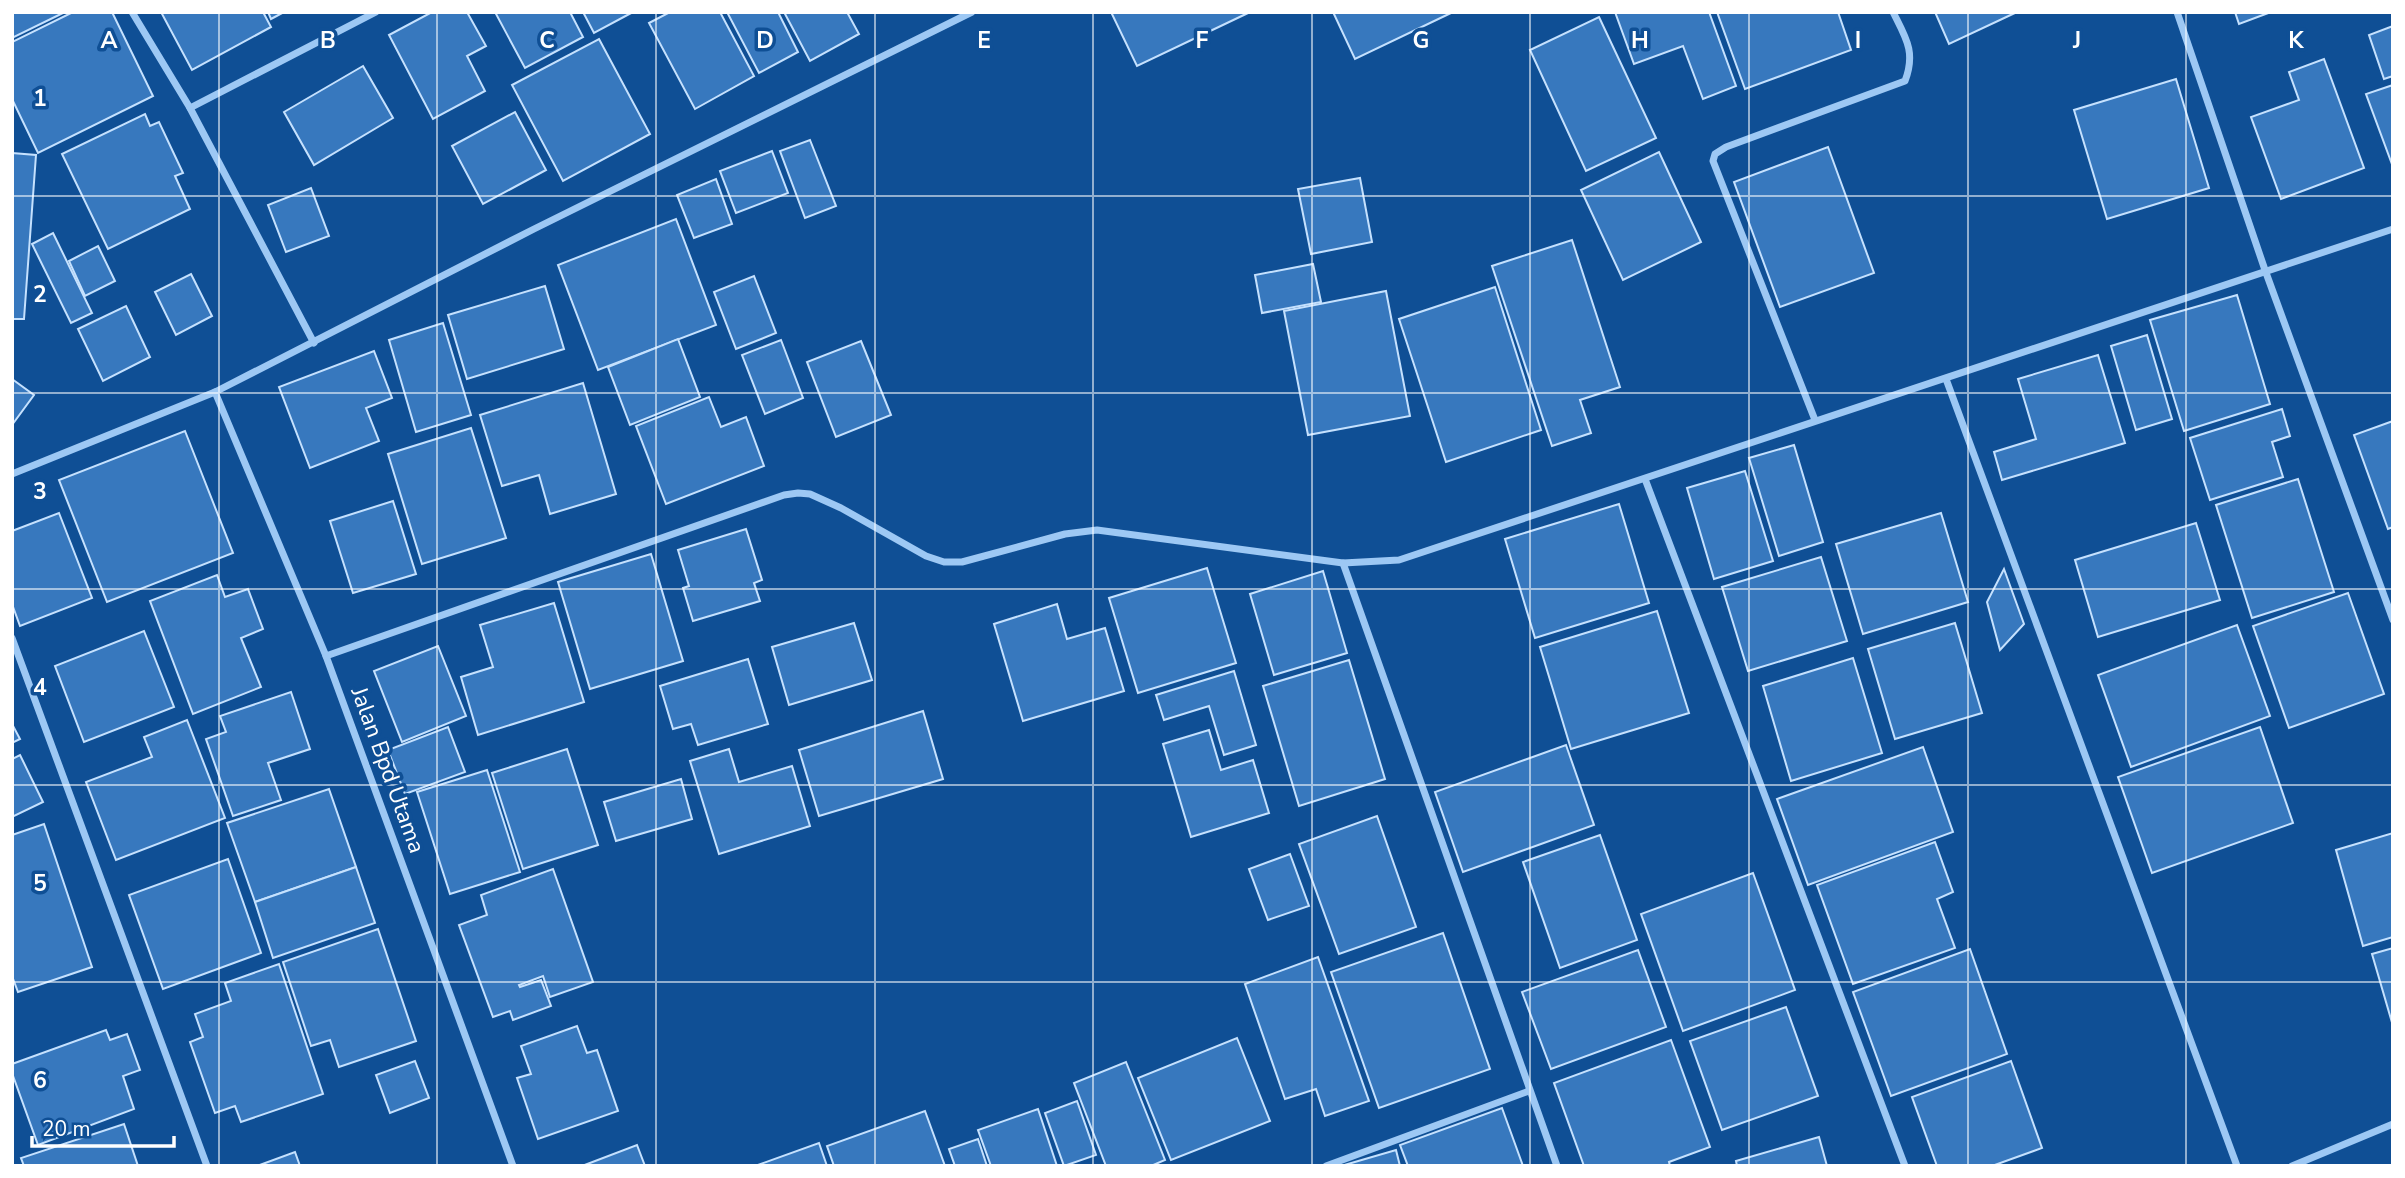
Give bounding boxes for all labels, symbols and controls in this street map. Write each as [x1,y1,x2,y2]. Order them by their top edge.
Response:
text: A [100,25,118,56]
text: B [320,25,336,56]
text: C [539,25,555,56]
text: D [756,25,774,56]
text: E [977,25,991,56]
text: F [1196,25,1209,56]
text: G [1413,25,1429,56]
text: H [1631,25,1649,56]
text: I [1855,25,1861,56]
text: J [2072,25,2081,56]
text: K [2288,25,2304,56]
text: 1 [33,83,47,114]
text: 2 [33,279,47,310]
text: 3 [33,476,47,507]
text: 4 [33,672,47,703]
street label: Jalan Bpd Utama [343,682,432,857]
text: 5 [33,868,47,899]
text: 6 [33,1065,47,1096]
scale bar [32,1104,173,1148]
text: 20 m [42,1115,91,1143]

